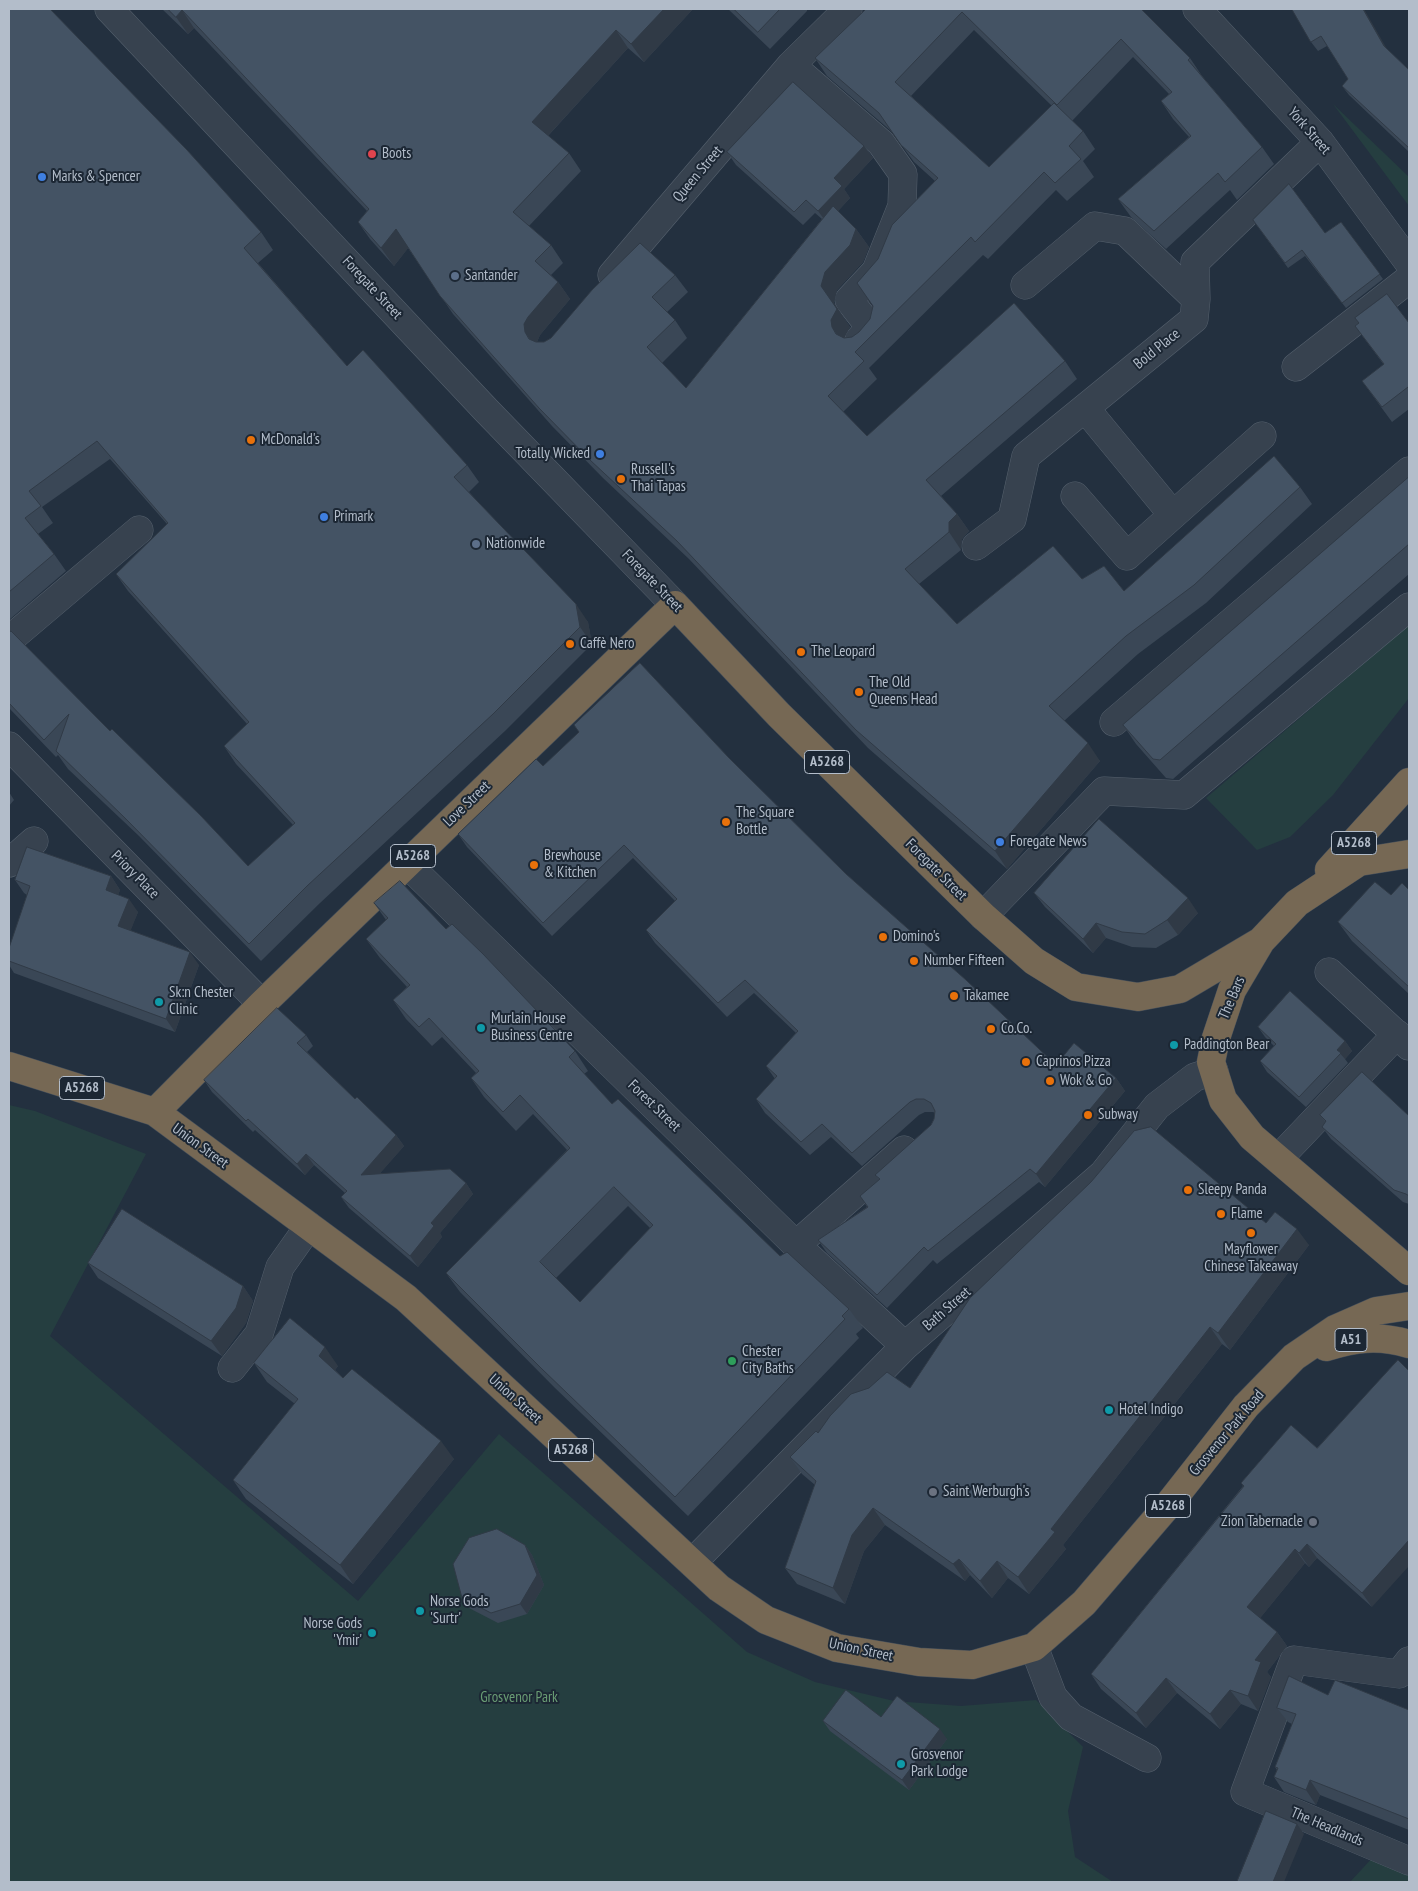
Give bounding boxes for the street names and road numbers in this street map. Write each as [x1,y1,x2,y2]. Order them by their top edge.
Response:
street label: York Street [1284,104,1334,158]
street label: Queen Street [669,142,727,206]
street label: Foregate Street [338,253,406,323]
street label: Bold Place [1130,325,1184,373]
street label: Foregate Street [618,546,686,616]
road number: A5268 [804,750,850,774]
street label: Love Street [440,777,494,831]
road number: A5268 [1332,831,1376,854]
street label: Foregate Street [901,835,971,905]
road number: A5268 [390,844,436,868]
street label: Priory Place [107,847,163,903]
street label: The Bars [1215,974,1249,1022]
road number: A5268 [59,1076,104,1100]
street label: Forest Street [624,1076,684,1136]
street label: Union Street [168,1120,232,1172]
street label: Bath Street [919,1283,975,1335]
road number: A51 [1335,1328,1367,1352]
street label: Union Street [485,1371,545,1427]
street label: Grosvenor Park Road [1186,1386,1268,1480]
road number: A5268 [548,1438,594,1462]
road number: A5268 [1146,1494,1190,1518]
street label: Union Street [827,1634,895,1666]
street label: The Headlands [1288,1804,1366,1850]

